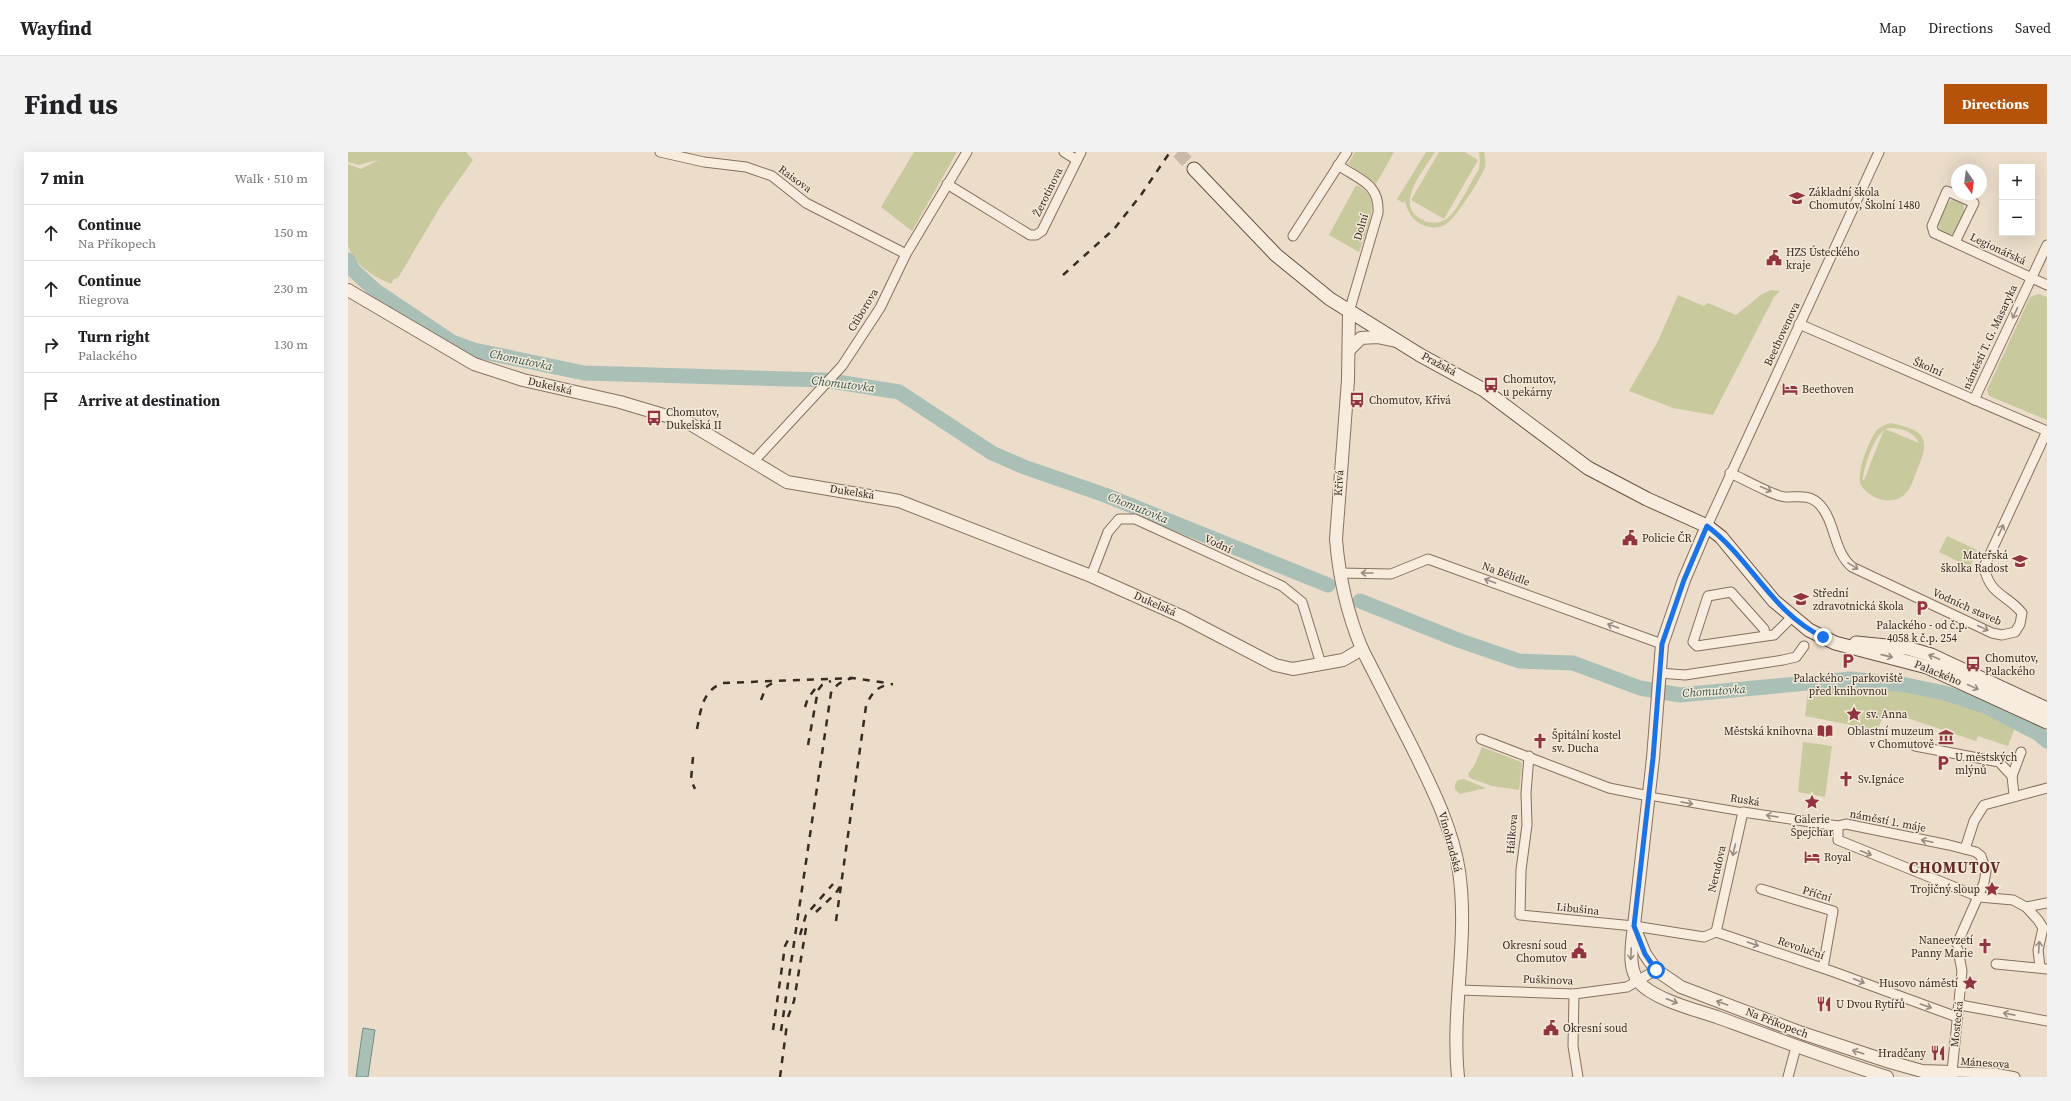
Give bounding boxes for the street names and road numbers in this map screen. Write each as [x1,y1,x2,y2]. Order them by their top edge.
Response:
street label: Raisova [775,162,815,196]
street label: Žerotínova [1030,165,1066,219]
street label: Dolní [1350,212,1372,242]
street label: Legionářská [1968,229,2029,269]
street label: náměstí T. G. Masaryka [1959,282,2021,392]
street label: Ctiborova [844,285,882,334]
street label: Beethovenova [1761,299,1804,368]
street label: Pražská [1419,349,1460,380]
street label: Školní [1911,354,1945,380]
street label: Dukelská [526,374,574,398]
street label: Křivá [1331,469,1347,496]
street label: Dukelská [829,481,876,503]
street label: Vodní [1202,531,1234,557]
street label: Na Bělidle [1480,558,1533,590]
street label: Vodních staveb [1930,585,2004,629]
street label: Dukelská [1131,588,1179,620]
street label: Palackého [1912,657,1964,689]
street label: Ruská [1729,790,1761,810]
street label: náměstí 1. máje [1849,806,1928,836]
street label: Vinohradská [1435,810,1465,874]
street label: Hálkova [1503,813,1521,855]
street label: Nerudova [1704,844,1730,894]
street label: Příční [1801,882,1833,906]
street label: Libušina [1556,899,1600,919]
street label: Revoluční [1776,933,1826,963]
street label: Puškinova [1522,972,1574,988]
street label: Mostecká [1947,1000,1967,1048]
street label: Na Příkopech [1743,1004,1811,1042]
street label: Mánesova [1960,1054,2011,1072]

